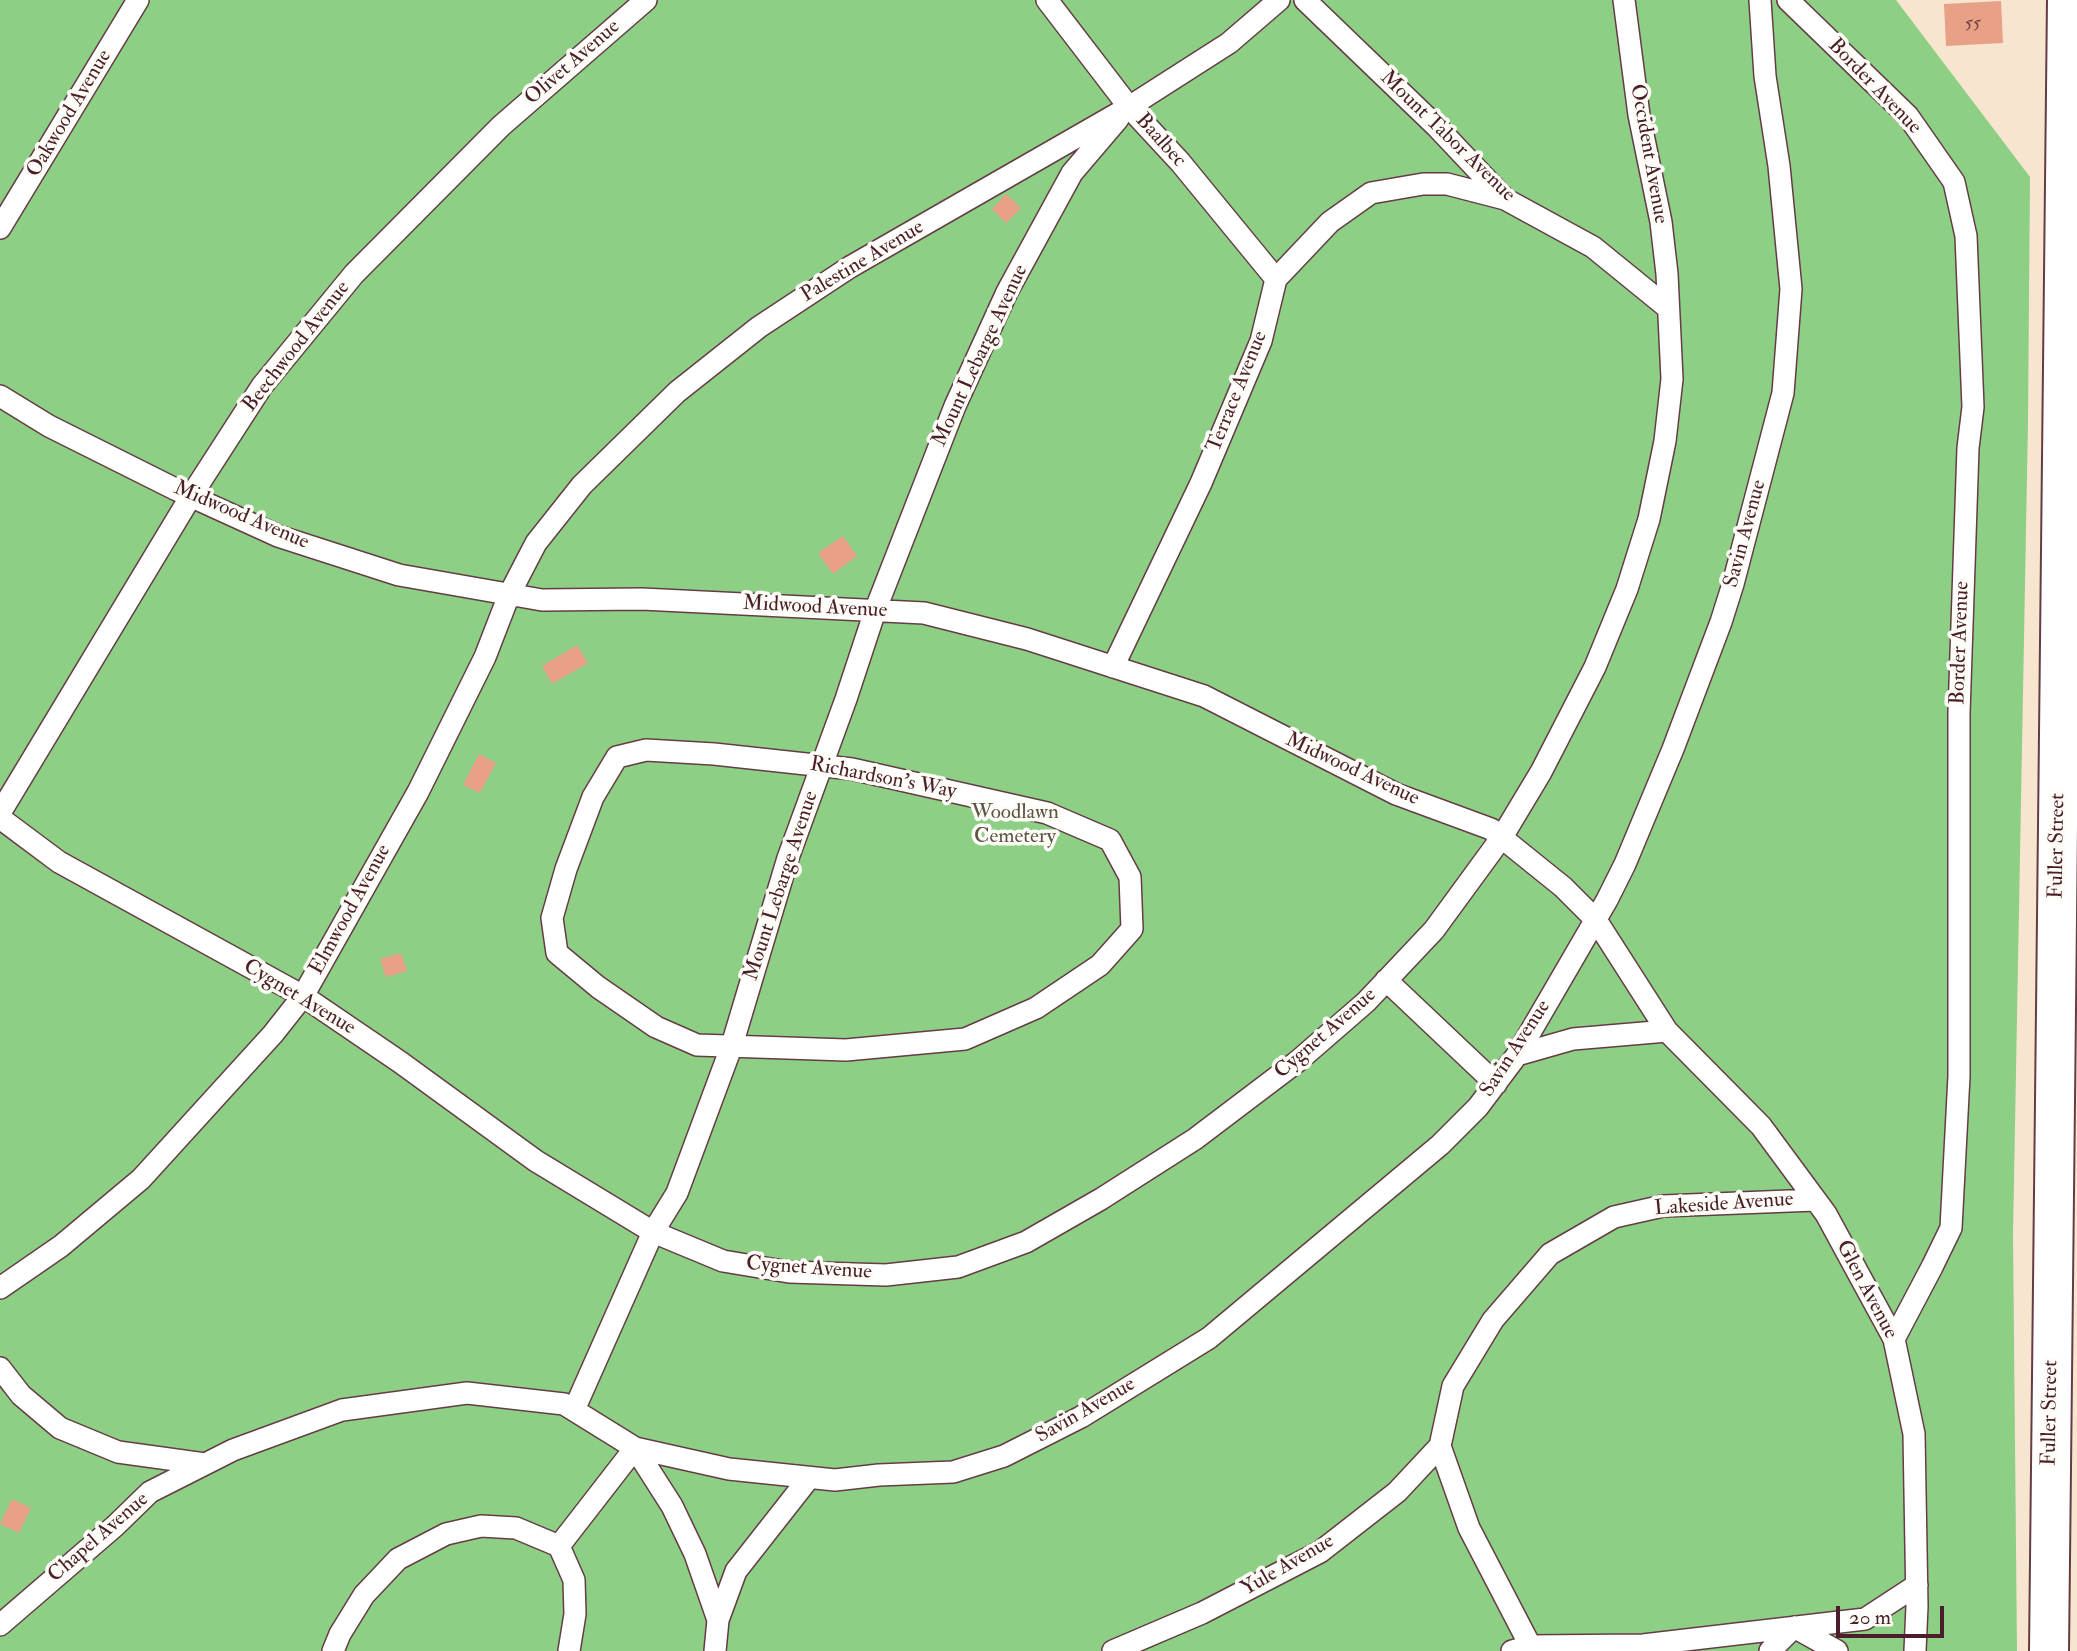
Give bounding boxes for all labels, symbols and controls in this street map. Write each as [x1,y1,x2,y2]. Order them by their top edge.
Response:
house number: 55 [1965,13,1981,35]
street label: Olivet Avenue [520,15,626,111]
street label: Border Avenue [1822,34,1926,140]
street label: Oakwood Avenue [22,46,118,182]
street label: Mount Tabor Avenue [1374,66,1520,208]
street label: Occident Avenue [1623,82,1673,226]
street label: Baalbec [1129,109,1191,173]
street label: Palestine Avenue [797,215,929,309]
street label: Mount Lebarge Avenue [928,261,1034,451]
street label: Beechwood Avenue [238,277,356,417]
street label: Terrace Avenue [1202,328,1274,456]
street label: Midwood Avenue [170,476,312,556]
street label: Savin Avenue [1720,477,1772,591]
street label: Border Avenue [1946,581,1976,705]
street label: Midwood Avenue [742,592,888,624]
street label: Midwood Avenue [1281,728,1423,812]
street label: Richardson's Way [808,752,958,806]
street label: Mount Lebarge Avenue [739,788,825,984]
street label: Fuller Street [2044,793,2072,899]
park label: Woodlawn Cemetery [971,800,1059,850]
street label: Elmwood Avenue [305,840,397,980]
street label: Cygnet Avenue [238,955,360,1041]
street label: Cygnet Avenue [1270,983,1382,1085]
street label: Savin Avenue [1475,996,1557,1102]
street label: Lakeside Avenue [1654,1188,1794,1222]
street label: Glen Avenue [1830,1237,1902,1343]
street label: Cygnet Avenue [745,1252,873,1286]
street label: Fuller Street [2037,1360,2065,1466]
street label: Savin Avenue [1032,1372,1140,1450]
street label: Chapel Avenue [44,1487,154,1589]
street label: Yule Avenue [1237,1529,1339,1603]
scale bar [1839,1592,1948,1636]
text: 20 m [1849,1604,1891,1631]

